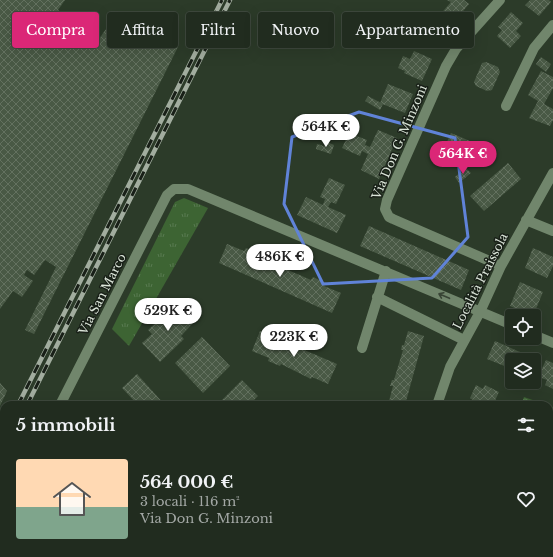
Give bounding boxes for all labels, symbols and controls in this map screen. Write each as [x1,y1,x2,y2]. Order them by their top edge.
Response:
chip: Compra [12,12,99,48]
chip: Affitta [107,12,178,48]
chip: Filtri [186,12,250,48]
chip: Nuovo [258,12,334,48]
chip: Appartamento [342,12,474,48]
street label: Via Don G. Minzoni [368,83,430,202]
pin: 564K € [293,114,359,148]
text: 564K € [302,118,350,135]
pin: 564K € [430,141,496,175]
text: 564K € [439,145,487,162]
street label: Località Praissola [449,230,511,332]
pin: 486K € [247,244,313,278]
text: 486K € [255,248,305,265]
street label: Via San Marco [75,251,129,338]
one-way arrow [439,292,451,299]
pin: 529K € [135,298,201,332]
text: 529K € [144,302,192,319]
map controls [505,309,541,389]
button: locate [505,309,541,345]
pin: 223K € [261,324,327,358]
text: 223K € [270,328,318,345]
button: layers [505,353,541,389]
icon: filters [515,414,537,436]
text: 5 immobili [16,415,115,436]
text: 564 000 € [140,472,233,493]
icon: home [48,475,96,523]
icon: heart [515,488,537,510]
text: 3 locali · 116 m² [140,493,240,510]
text: Via Don G. Minzoni [140,510,273,527]

